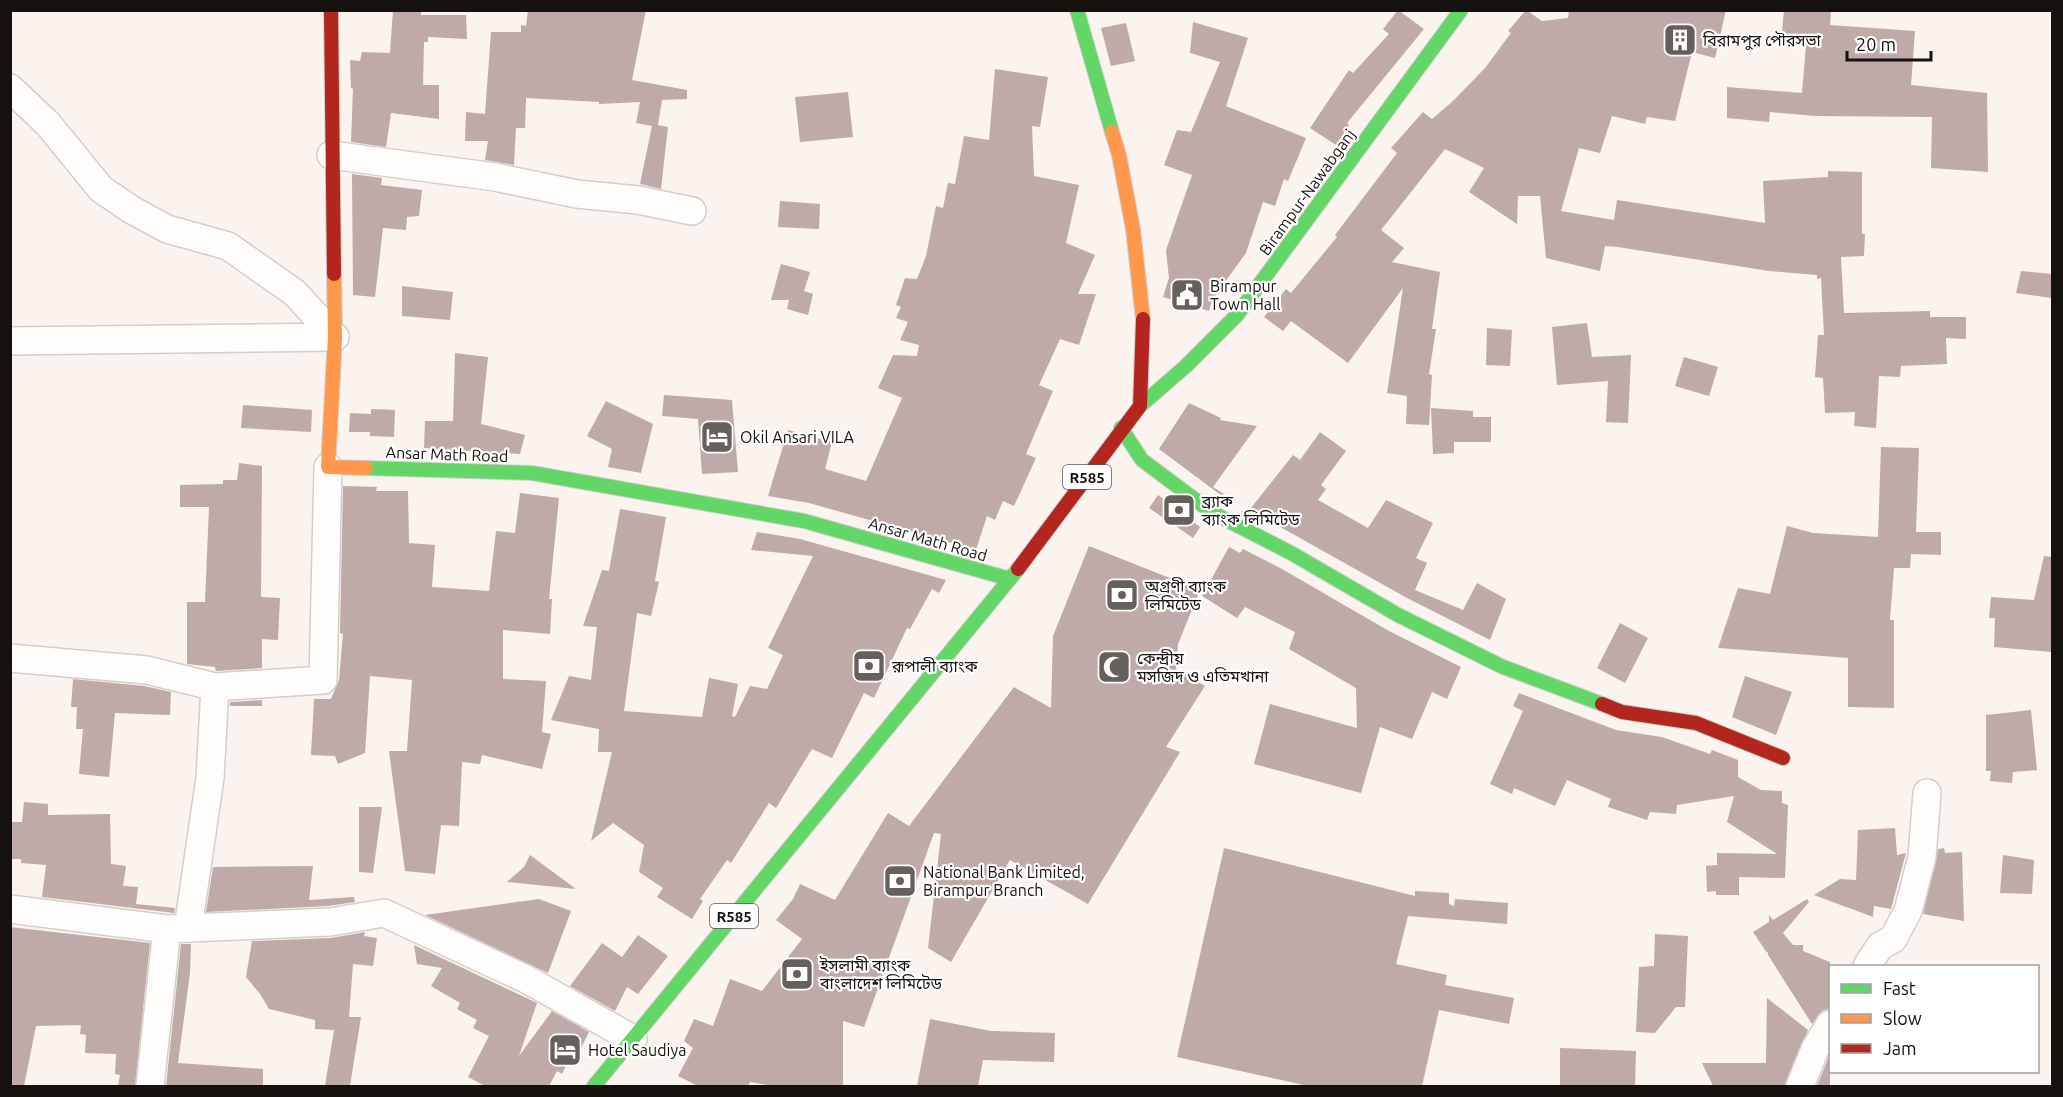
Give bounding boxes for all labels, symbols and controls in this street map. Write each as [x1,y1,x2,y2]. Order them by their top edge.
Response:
building icon: বিরামপুর পৌরসভা [1662,22,1698,58]
scale bar [1847,24,1931,62]
place label: বিরামপুর পৌরসভা [1702,31,1822,50]
text: 20 m [1856,34,1896,54]
street label: Birampur-Nawabganj [1255,126,1359,258]
public building icon: Birampur Town Hall [1169,277,1205,313]
place label: Birampur Town Hall [1210,277,1280,313]
hotel icon: Okil Ansari VILA [699,419,735,455]
place label: Okil Ansari VILA [740,428,854,446]
street label: Ansar Math Road [385,443,509,465]
road number: R585 [1063,465,1111,489]
bank icon: ব্র্যাক ব্যাংক লিমিটেড [1161,492,1197,528]
place label: ব্র্যাক ব্যাংক লিমিটেড [1201,492,1300,528]
street label: Ansar Math Road [867,513,989,565]
bank icon: অগ্রণী ব্যাংক লিমিটেড [1104,577,1140,613]
place label: অগ্রণী ব্যাংক লিমিটেড [1144,577,1227,613]
bank icon: রূপালী ব্যাংক [851,648,887,684]
mosque icon: কেন্দ্রীয় মসজিদ ও এতিমখানা [1096,649,1132,685]
place label: কেন্দ্রীয় মসজিদ ও এতিমখানা [1136,649,1269,685]
place label: রূপালী ব্যাংক [891,657,979,675]
bank icon: National Bank Limited, Birampur Branch [882,863,918,899]
place label: National Bank Limited, Birampur Branch [923,863,1085,899]
road number: R585 [710,904,758,928]
bank icon: ইসলামী ব্যাংক বাংলাদেশ লিমিটেড [779,956,815,992]
place label: ইসলামী ব্যাংক বাংলাদেশ লিমিটেড [819,956,942,992]
legend [1829,965,2039,1073]
text: Fast [1883,978,1916,998]
text: Slow [1883,1008,1922,1028]
hotel icon: Hotel Saudiya [547,1032,583,1068]
text: Jam [1883,1038,1917,1058]
place label: Hotel Saudiya [588,1041,686,1059]

